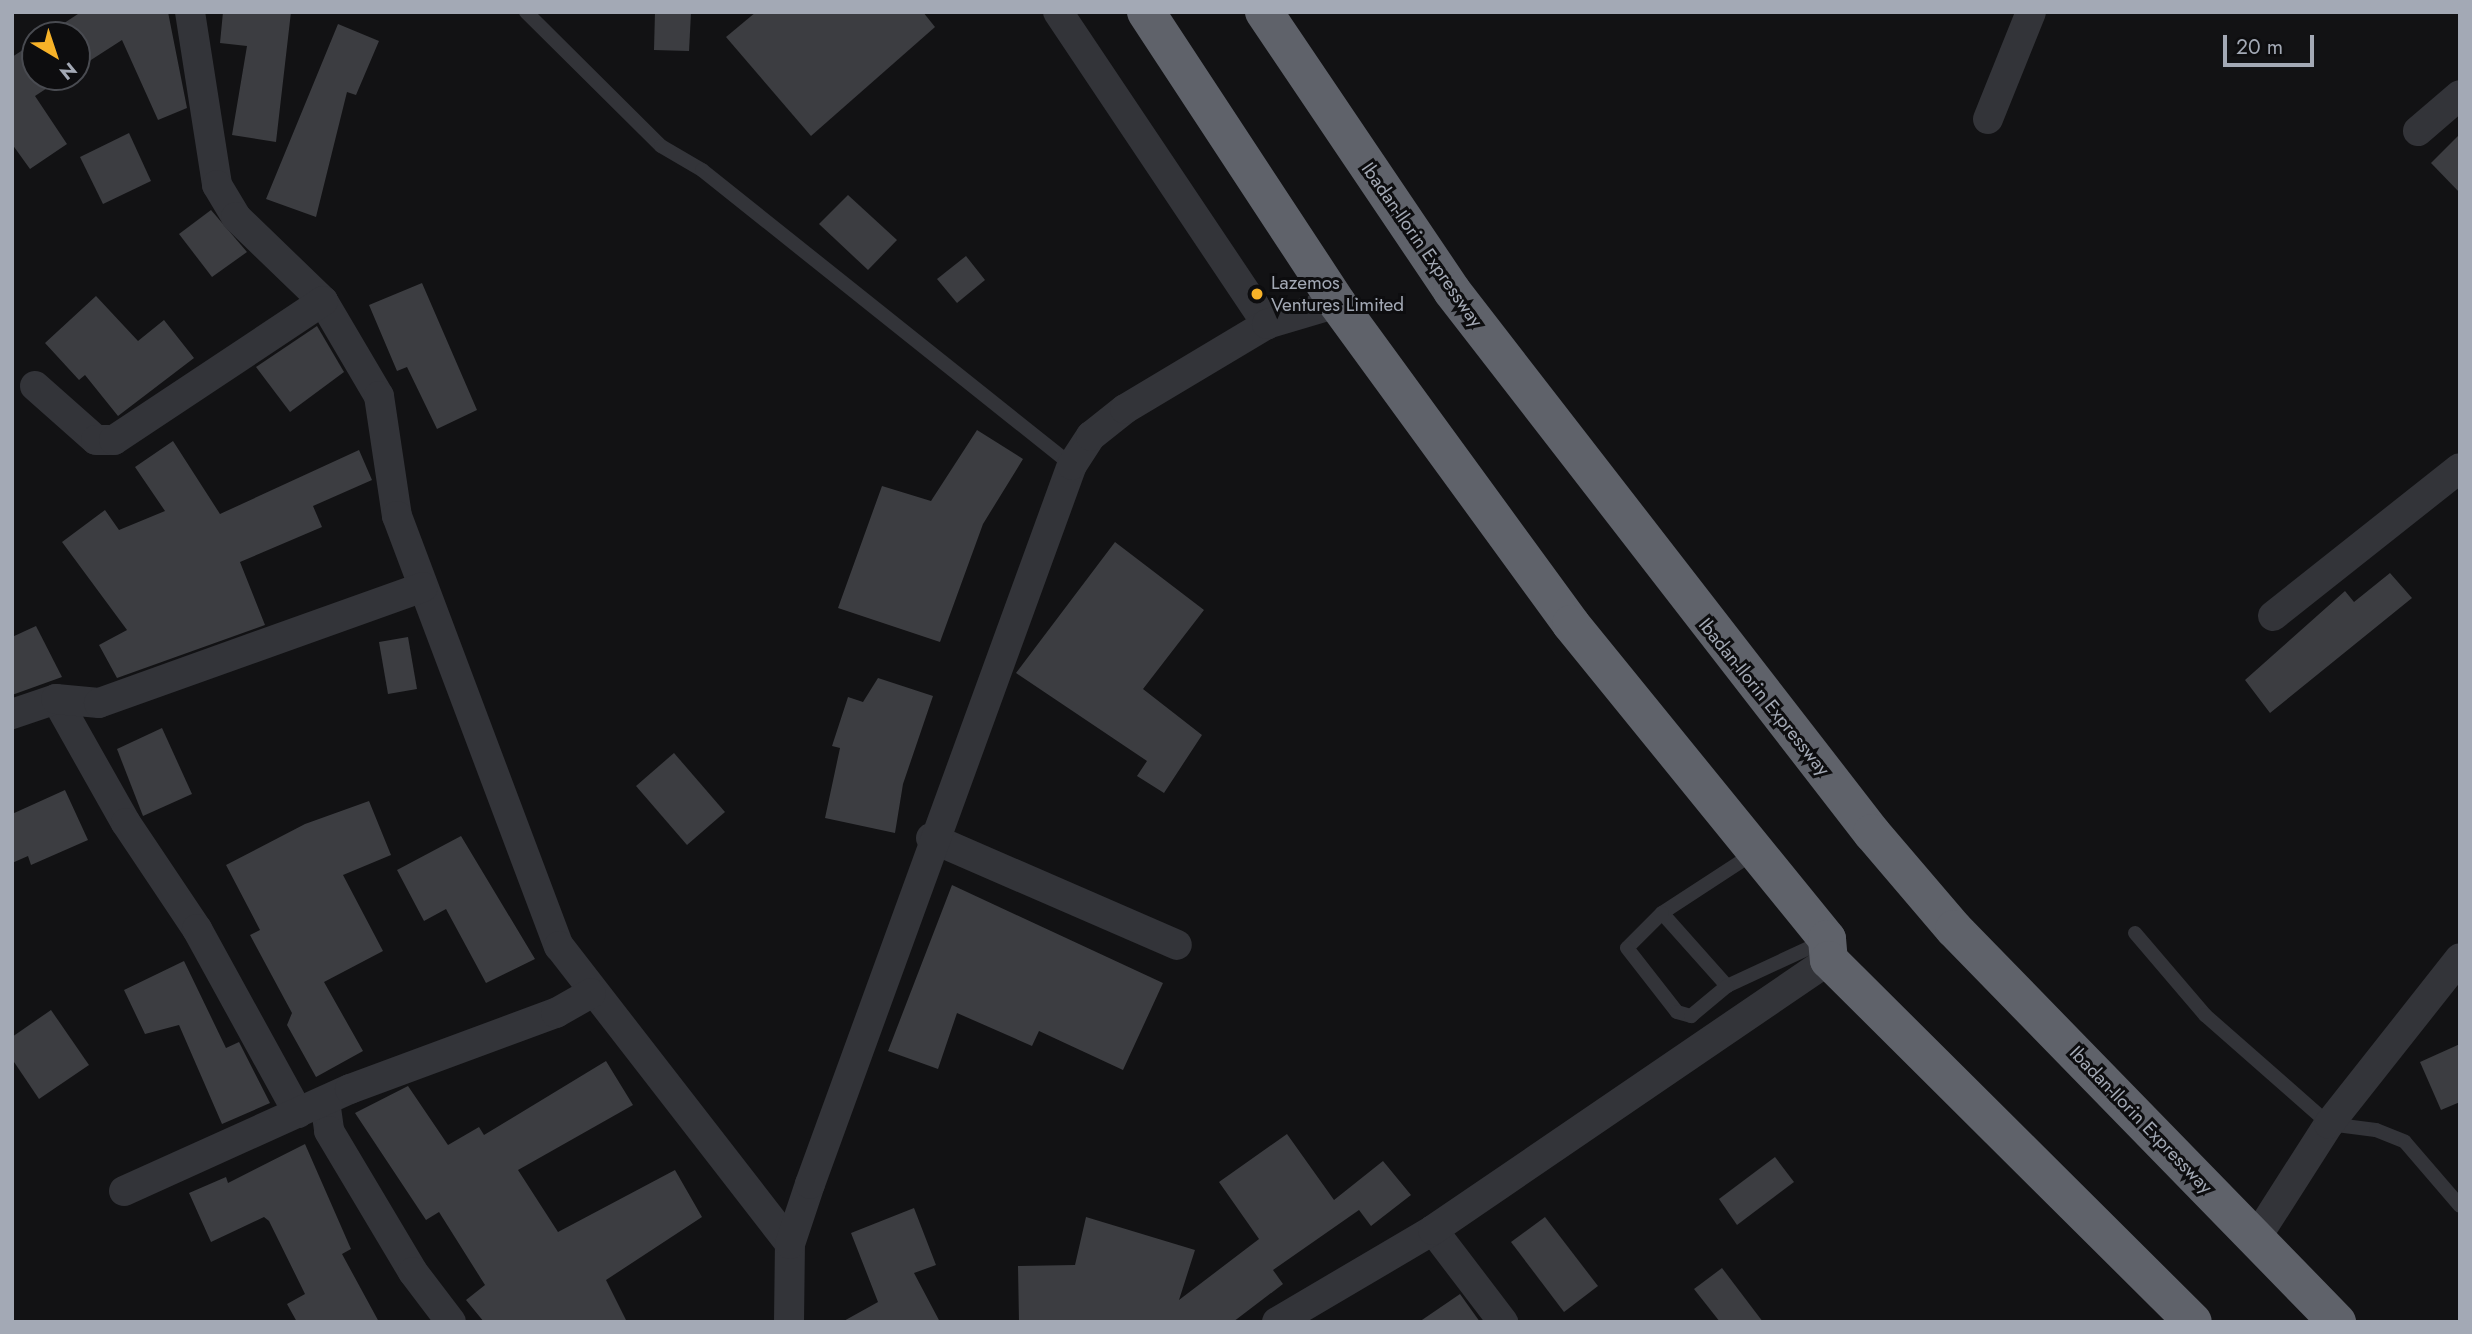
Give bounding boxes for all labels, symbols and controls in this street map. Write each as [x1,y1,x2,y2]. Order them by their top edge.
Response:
north arrow [21,21,91,91]
scale bar [2227,21,2318,65]
text: 20 m [2236,32,2283,62]
text: N [54,56,83,86]
street label: Ibadan-Ilorin Expressway [1356,158,1488,332]
place label: Lazemos Ventures Limited [1271,272,1404,316]
marker: Lazemos Ventures Limited [1249,286,1265,302]
street label: Ibadan-Ilorin Expressway [1693,614,1835,780]
street label: Ibadan-Ilorin Expressway [2065,1042,2217,1198]

